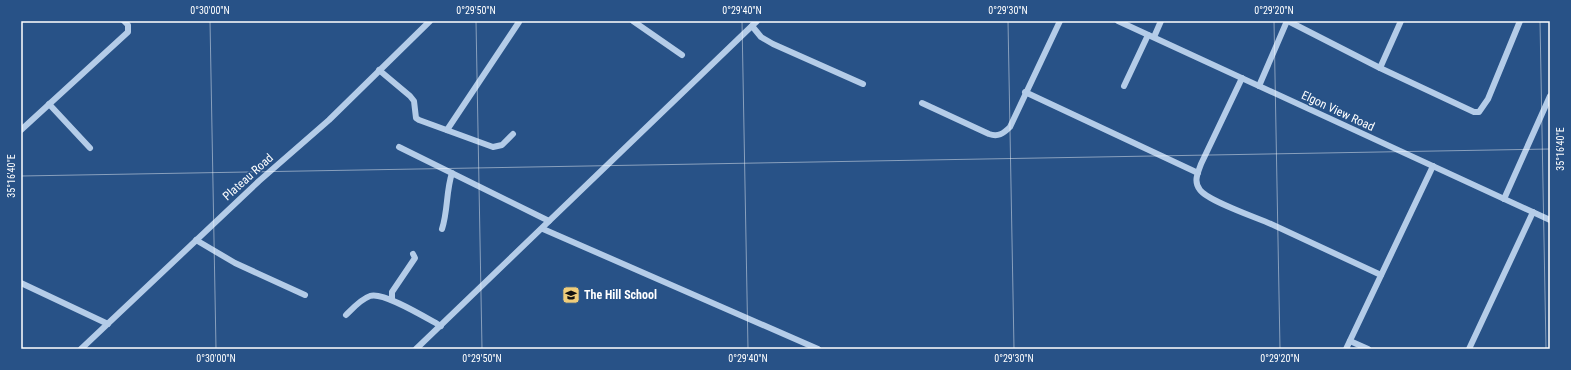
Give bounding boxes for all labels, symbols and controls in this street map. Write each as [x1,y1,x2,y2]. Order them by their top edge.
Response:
text: 0°30'00"N [190,5,230,16]
text: 0°29'50"N [456,5,496,16]
text: 0°29'40"N [722,5,762,16]
text: 0°29'30"N [988,5,1028,16]
text: 0°29'20"N [1254,5,1294,16]
street label: Elgon View Road [1299,88,1377,134]
text: 35°16'40"E [1555,127,1566,171]
street label: Plateau Road [220,151,276,203]
text: 35°16'40"E [6,154,17,198]
school or university icon: The Hill School [561,285,581,305]
place label: The Hill School [584,288,657,302]
text: 0°30'00"N [196,353,236,364]
text: 0°29'50"N [462,353,502,364]
text: 0°29'40"N [728,353,768,364]
text: 0°29'30"N [994,353,1034,364]
text: 0°29'20"N [1260,353,1300,364]

